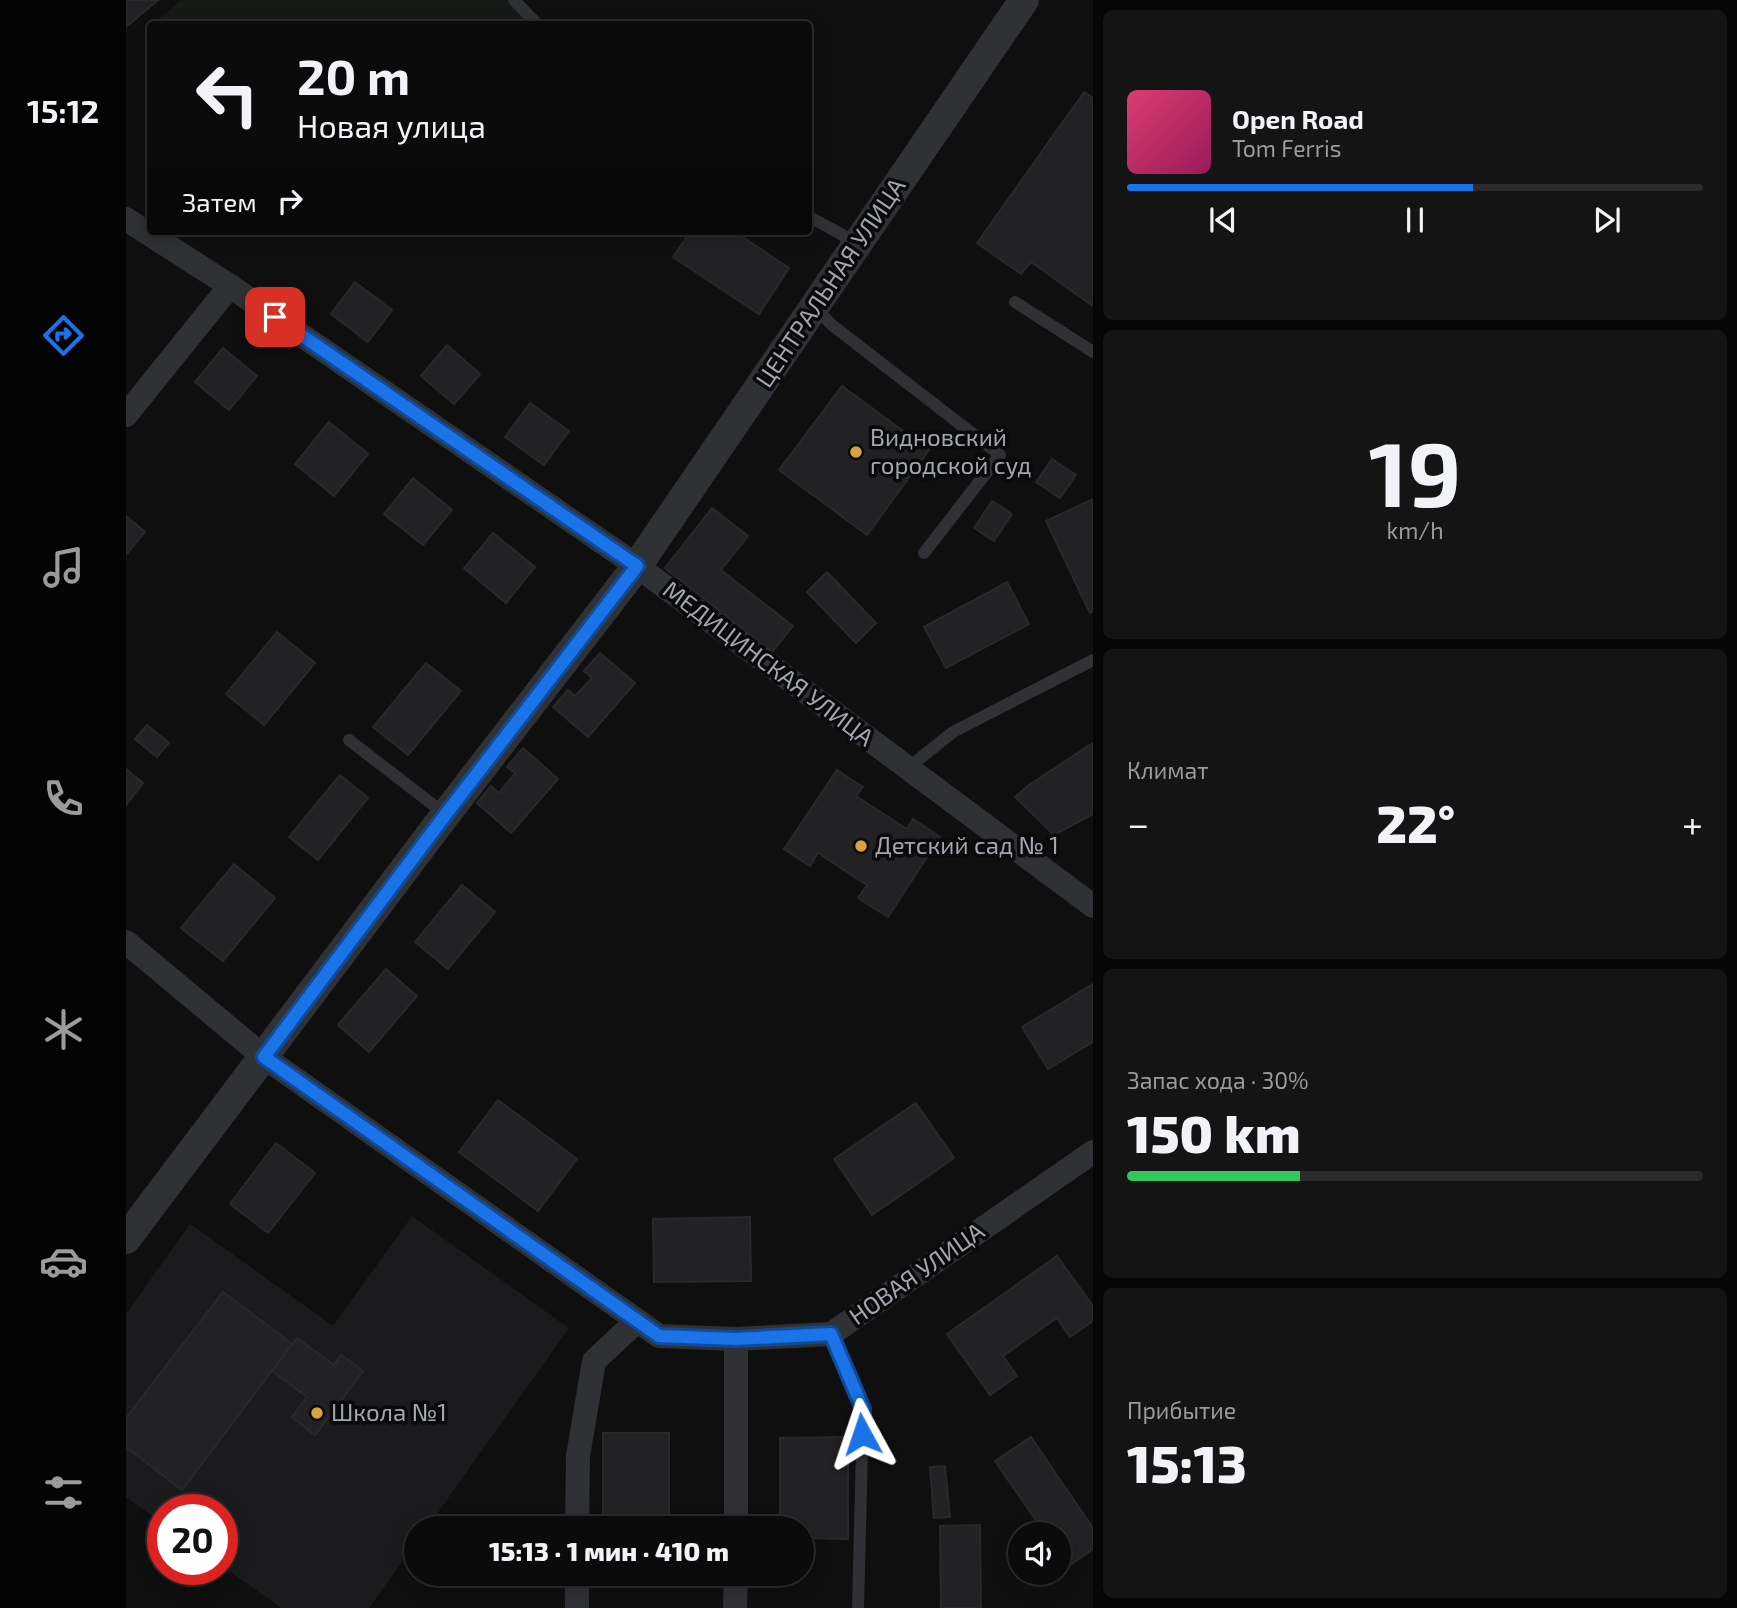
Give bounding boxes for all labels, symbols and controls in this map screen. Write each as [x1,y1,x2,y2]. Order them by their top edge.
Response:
text: 20 m [297,46,410,105]
icon: left [182,49,273,140]
text: 15:12 [27,91,99,129]
text: Open Road [1232,103,1364,134]
text: Новая улица [297,106,486,144]
text: Tom Ferris [1232,134,1341,162]
street label: ЦЕНТРАЛЬНАЯ УЛИЦА [749,172,911,392]
icon: right [271,182,309,220]
text: Затем [182,186,257,217]
icon: previous [1204,201,1242,239]
icon: pause [1396,201,1434,239]
icon: next [1588,201,1626,239]
pin [245,287,305,347]
icon: arrive [256,298,294,336]
icon: directions [39,311,88,360]
text: 19 [1368,416,1462,525]
place label: Видновский городской суд [870,422,1031,480]
marker: Видновский городской суд [848,444,864,460]
text: km/h [1386,516,1444,544]
icon: music [39,543,88,592]
street label: МЕДИЦИНСКАЯ УЛИЦА [658,574,880,752]
text: Климат [1127,756,1208,784]
icon: phone [39,774,88,823]
text: 22° [1376,791,1455,853]
text: − [1127,800,1149,846]
text: + [1682,800,1703,846]
place label: Детский сад № 1 [875,830,1059,859]
marker: Детский сад № 1 [853,838,869,854]
icon: climate [39,1005,88,1054]
text: Запас хода · 30% [1127,1066,1309,1094]
text: 150 km [1127,1101,1301,1163]
street label: НОВАЯ УЛИЦА [843,1216,989,1330]
icon: car [39,1237,88,1286]
text: Прибытие [1127,1396,1236,1424]
place label: Школа №1 [331,1397,447,1426]
position arrow [825,1397,899,1471]
marker: Школа №1 [309,1405,325,1421]
text: 15:13 [1127,1431,1247,1493]
icon: filters [39,1468,88,1517]
speed limit sign: 20 [147,1494,238,1585]
map controls [1008,1522,1071,1585]
button: sound [1008,1522,1071,1585]
text: 15:13 · 1 мин · 410 m [489,1535,729,1566]

